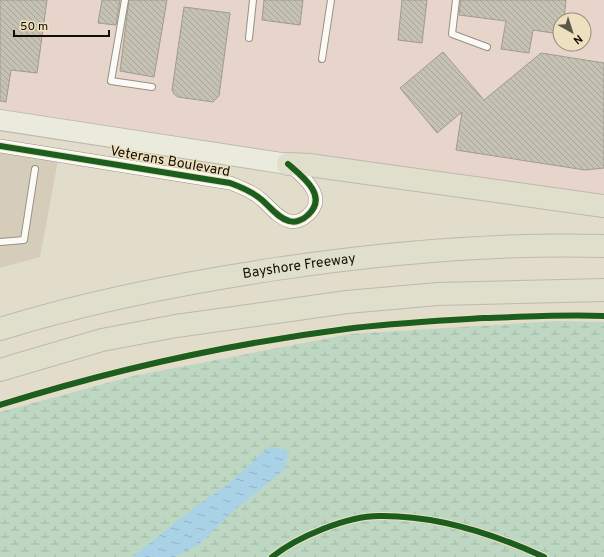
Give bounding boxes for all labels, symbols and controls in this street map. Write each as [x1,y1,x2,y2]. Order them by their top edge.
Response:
scale bar [14,12,109,38]
north arrow [552,12,592,52]
text: 50 m [20,19,48,35]
text: N [570,31,585,47]
street label: Veterans Boulevard [109,143,231,181]
street label: Bayshore Freeway [241,250,357,283]

